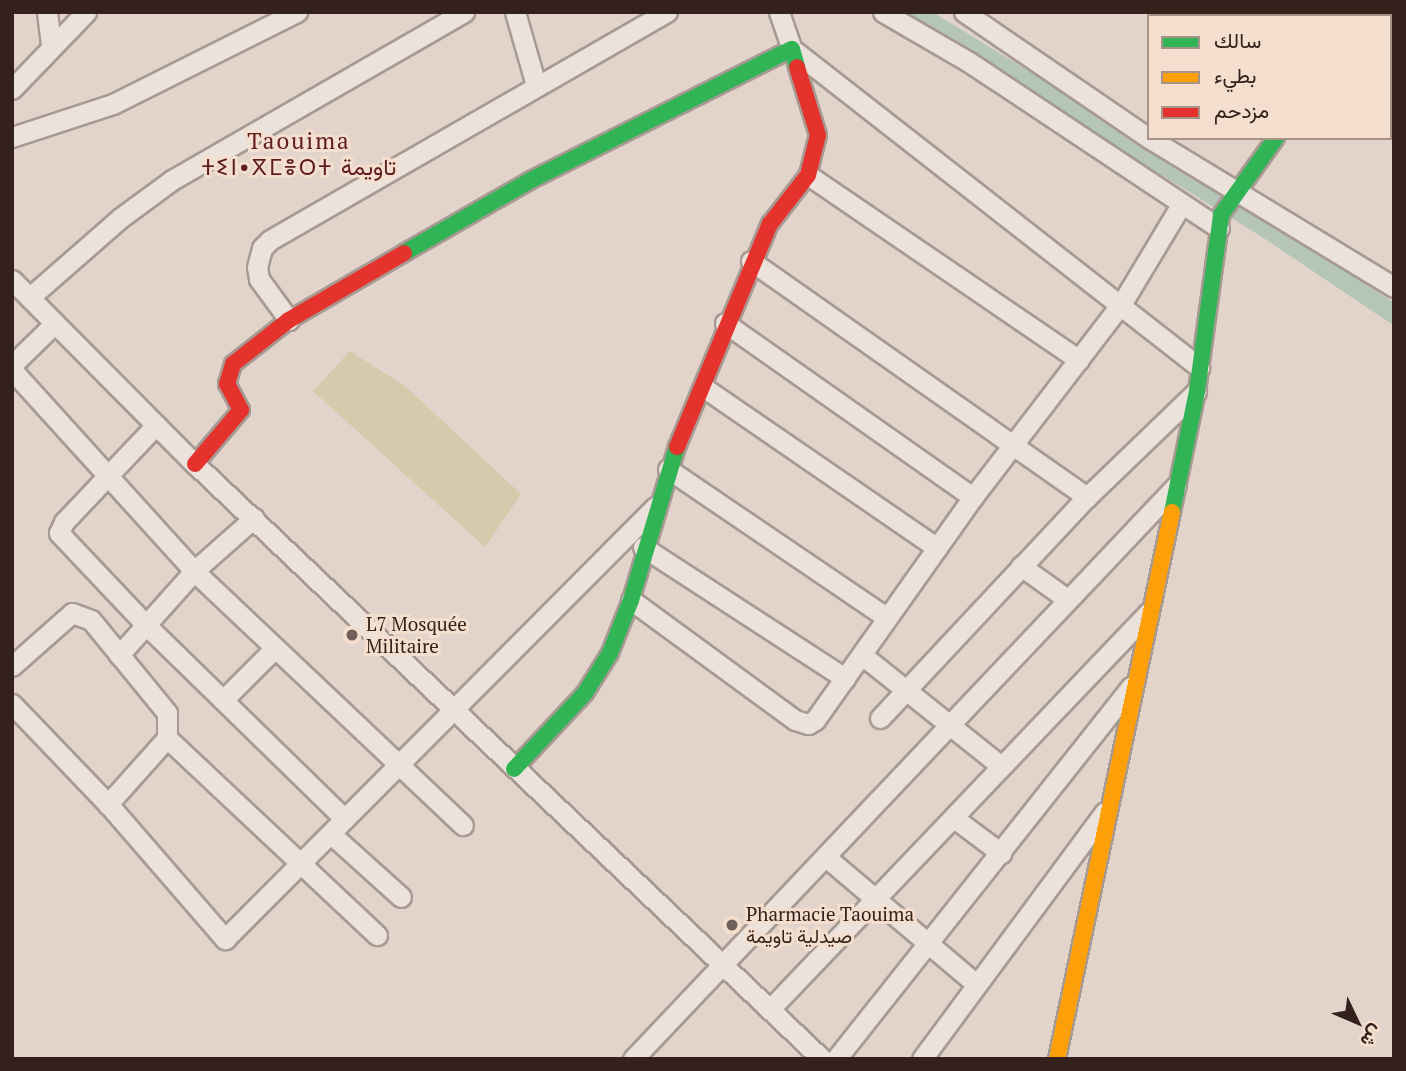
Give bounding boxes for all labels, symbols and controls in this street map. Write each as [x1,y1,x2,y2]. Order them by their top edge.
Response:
legend [1147,14,1392,140]
text: سالك [1214,26,1261,54]
text: بطيء [1214,61,1257,89]
text: مزدحم [1214,96,1269,124]
district label: Taouima ⵜⵉⵏ•ⴳⵎⴻⵔⵜ تاويمة [211,127,387,181]
place label: L7 Mosquée Militaire [366,613,467,657]
marker: L7 Mosquée Militaire [344,627,360,643]
place label: Pharmacie Taouima صيدلية تاويمة [746,903,914,947]
marker: Pharmacie Taouima صيدلية تاويمة [724,917,740,933]
north arrow [1322,987,1392,1057]
text: ش [1356,1020,1389,1054]

